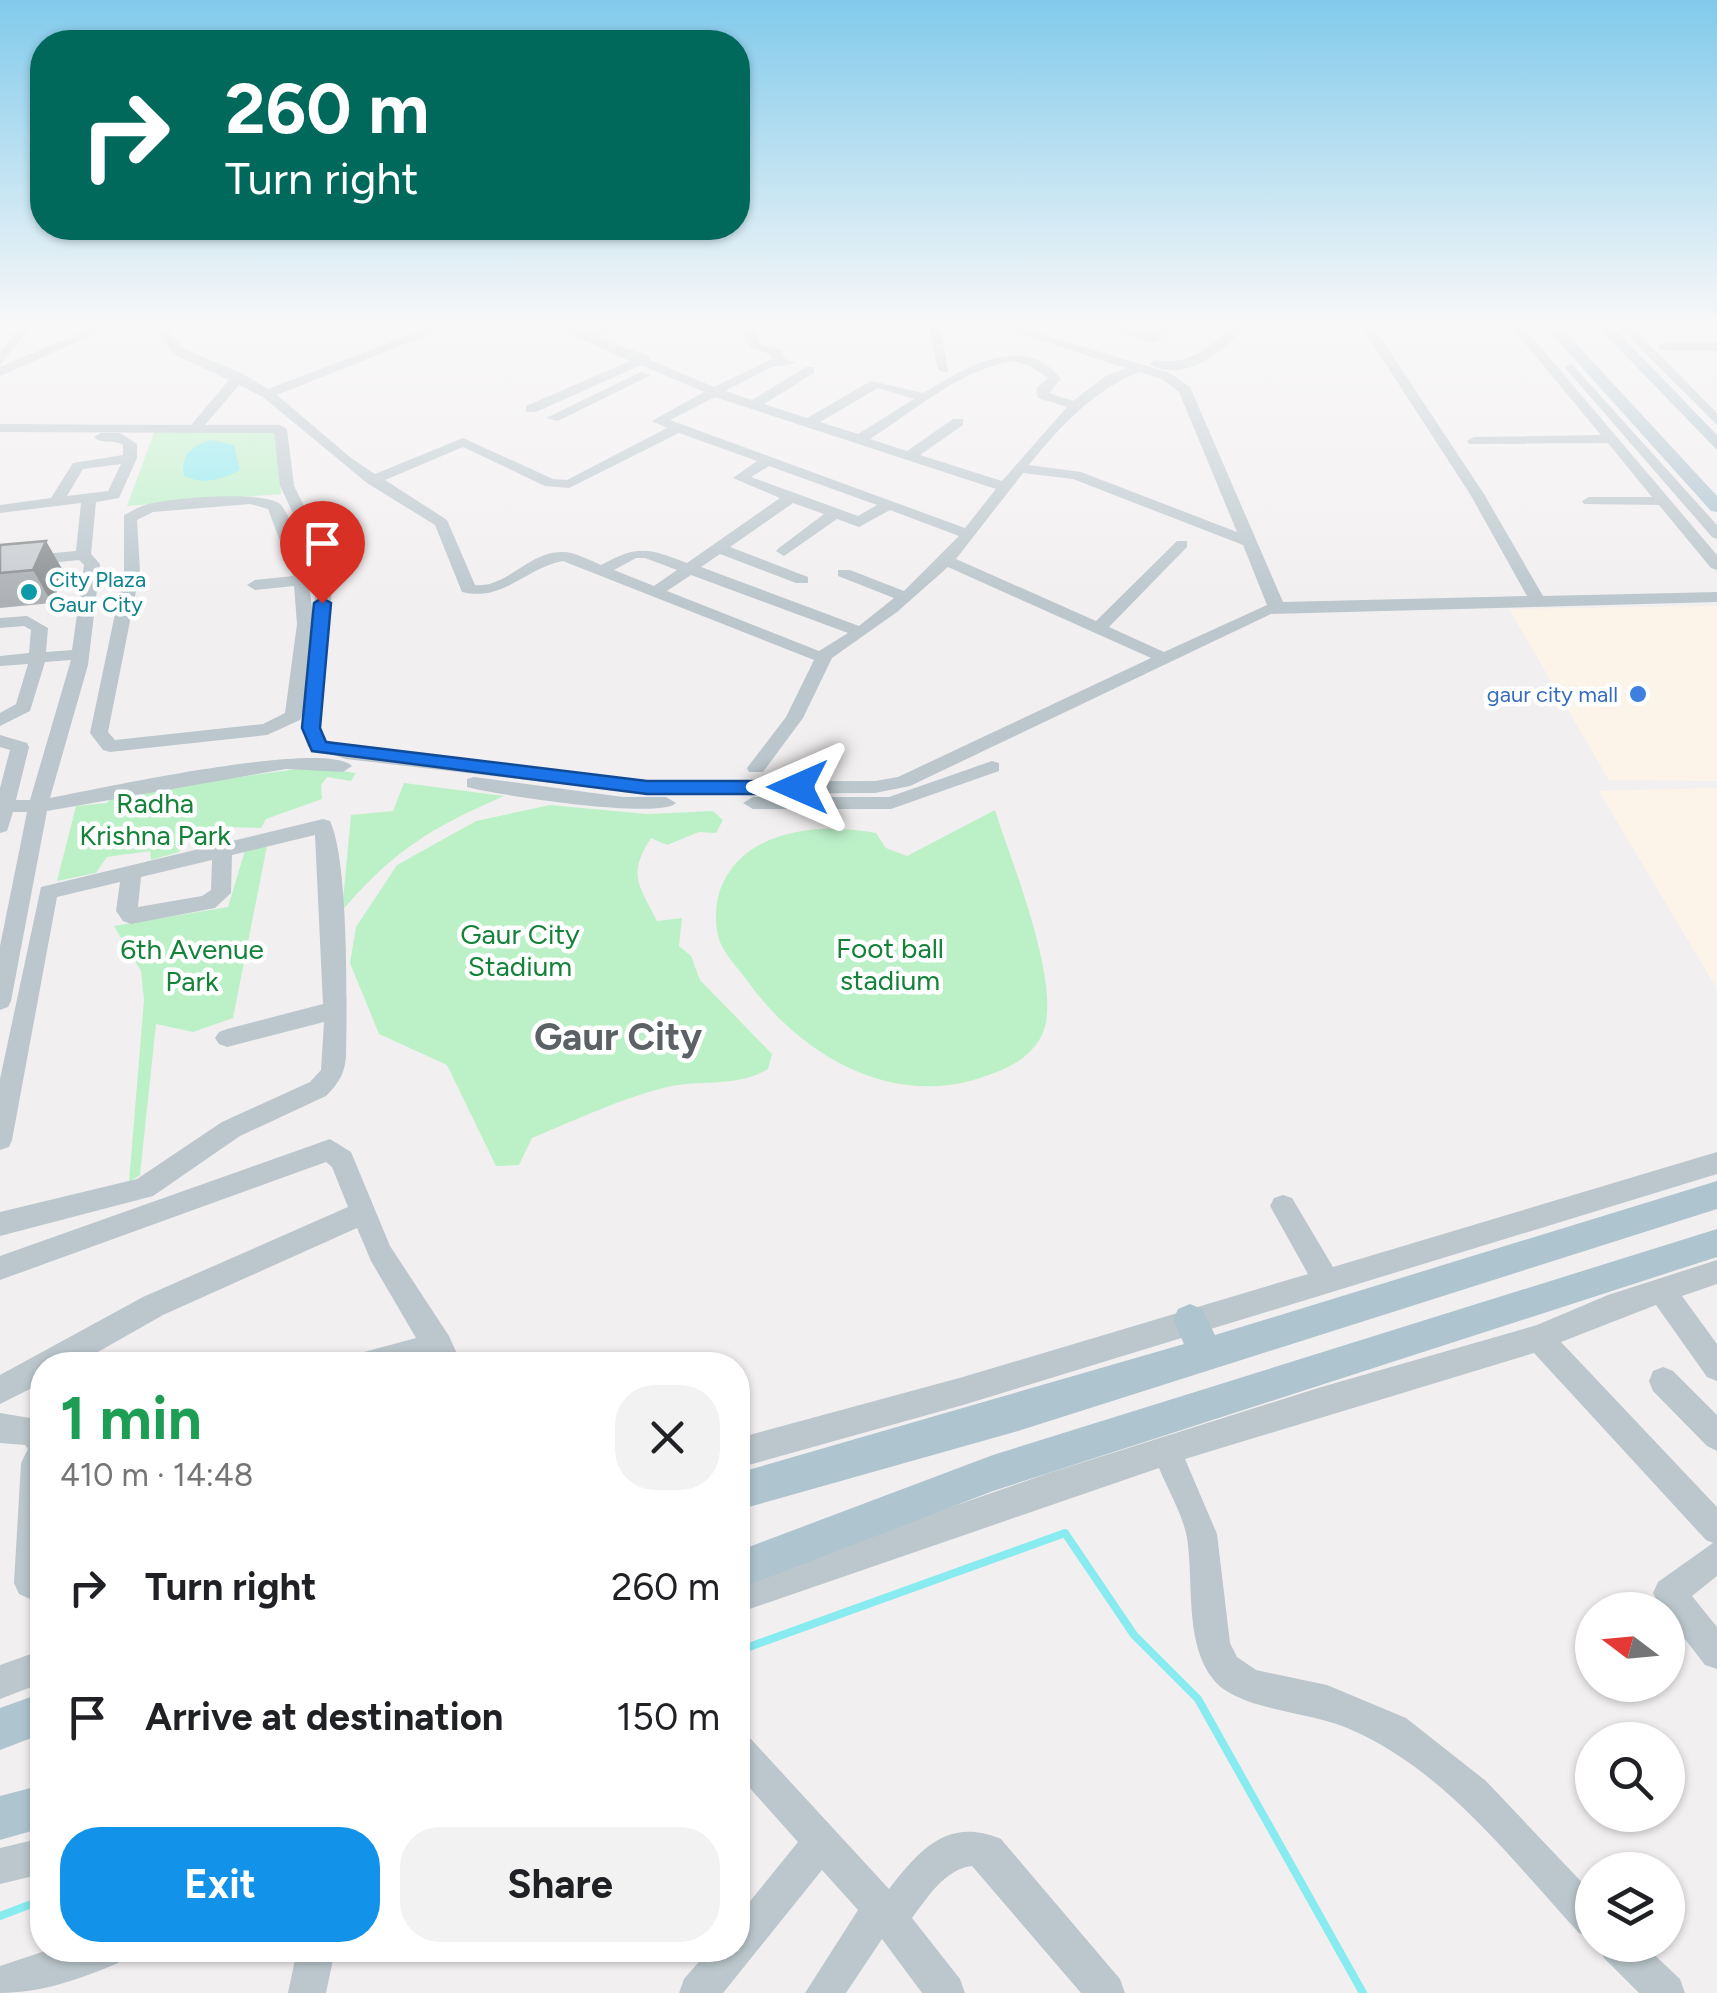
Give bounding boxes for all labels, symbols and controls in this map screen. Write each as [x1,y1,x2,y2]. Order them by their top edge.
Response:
text: 260 m [225,66,429,151]
icon: right [60,70,190,200]
text: Turn right [225,151,418,205]
pin [280,501,365,604]
icon: arrive [295,516,350,571]
place label: City Plaza Gaur City [49,566,146,618]
marker: City Plaza Gaur City [18,581,40,603]
place label: gaur city mall [1487,681,1618,708]
marker: gaur city mall [1627,683,1649,705]
position arrow [746,735,850,839]
park label: Radha Krishna Park [79,786,231,852]
park label: Gaur City Stadium [460,917,580,983]
park label: Foot ball stadium [836,931,944,997]
park label: 6th Avenue Park [120,932,264,998]
district label: Gaur City [534,1014,702,1060]
text: 1 min [60,1382,202,1454]
button: close [615,1385,720,1490]
text: 410 m · 14:48 [60,1456,253,1494]
icon: right [60,1560,115,1615]
text: Turn right [145,1564,317,1610]
text: 260 m [611,1564,720,1610]
north arrow [1575,1592,1685,1702]
map controls [1575,1592,1685,1962]
icon: arrive [60,1690,115,1745]
text: Arrive at destination [145,1694,503,1740]
text: 150 m [616,1694,720,1740]
button: search [1575,1722,1685,1832]
button: Exit [60,1827,380,1942]
button: Share [400,1827,720,1942]
button: layers [1575,1852,1685,1962]

